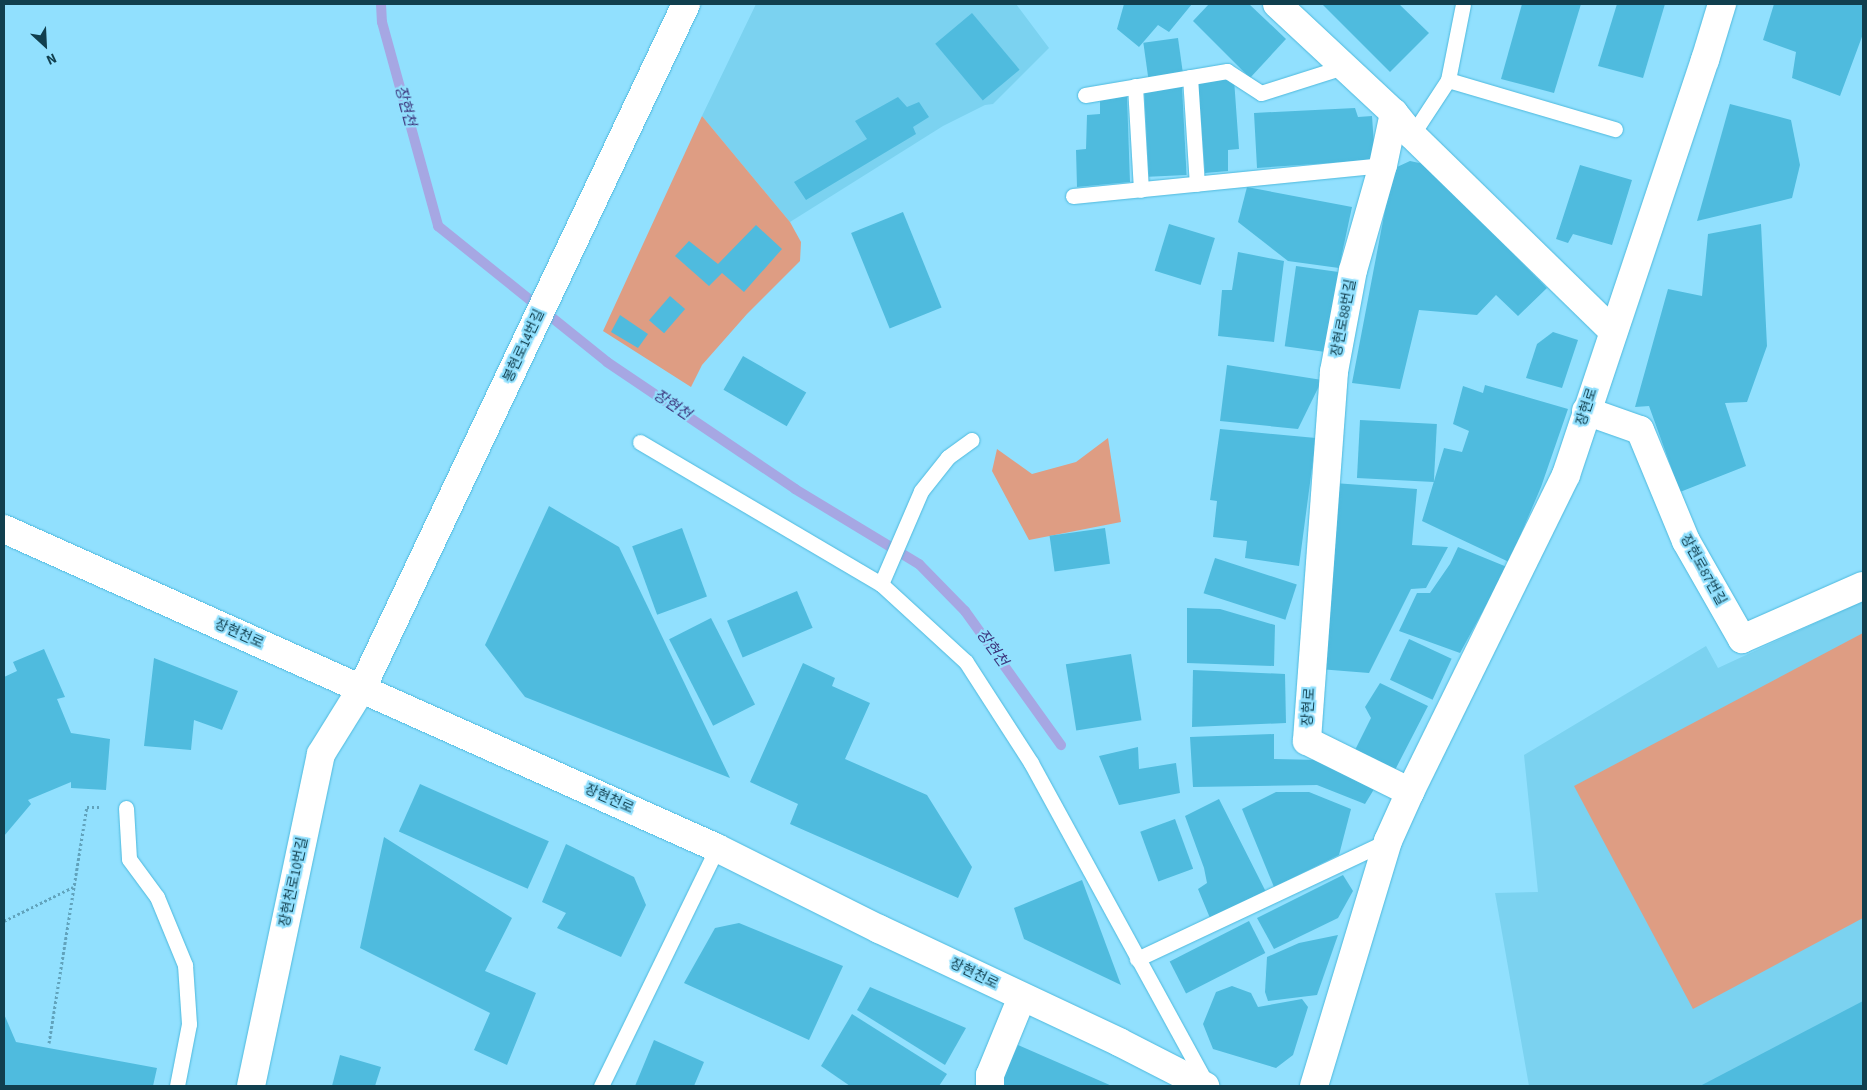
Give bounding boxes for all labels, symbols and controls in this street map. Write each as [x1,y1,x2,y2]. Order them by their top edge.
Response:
north arrow [20,20,70,70]
text: N [43,48,60,70]
water label: 장현천 [391,84,419,128]
street label: 장현로88번길 [1328,278,1360,358]
street label: 봉현로14번길 [500,307,548,385]
water label: 장현천 [650,386,694,424]
street label: 장현로 [1573,386,1601,428]
street label: 장현로87번길 [1677,532,1729,608]
street label: 장현천로 [212,616,266,652]
water label: 장현천 [973,626,1011,670]
street label: 장현로 [1299,687,1319,727]
street label: 장현천로 [582,781,636,817]
street label: 장현천로10번길 [276,836,312,928]
street label: 장현천로 [947,955,1001,993]

